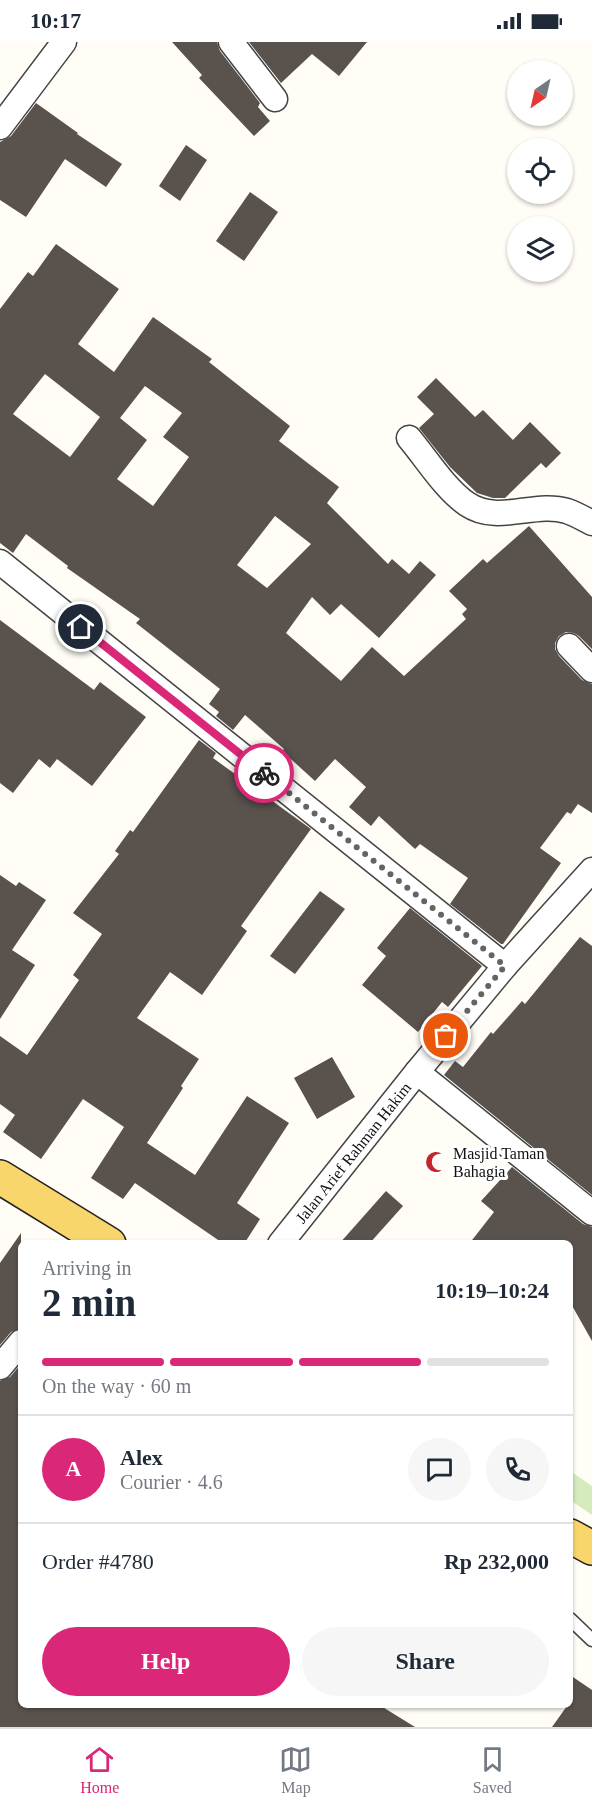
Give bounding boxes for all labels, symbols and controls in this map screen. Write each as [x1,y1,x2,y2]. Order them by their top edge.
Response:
text: 10:17 [30,8,81,33]
north arrow [507,60,573,126]
map controls [507,60,573,282]
button: locate [507,138,573,204]
button: layers [507,216,573,282]
pin [55,601,106,652]
icon: home [64,610,97,643]
courier [234,743,294,803]
icon: bike [248,757,281,790]
pin [420,1010,471,1061]
icon: bag [429,1019,462,1052]
street label: Jalan Arief Rahman Hakim [292,1079,415,1226]
place label: Masjid Taman Bahagia [453,1145,544,1181]
mosque icon: Masjid Taman Bahagia [424,1150,448,1174]
text: Arriving in [42,1257,131,1279]
text: 10:19–10:24 [435,1278,549,1303]
text: 2 min [42,1281,136,1324]
text: On the way · 60 m [42,1375,191,1397]
button: chat [408,1438,471,1501]
button: phone [486,1438,549,1501]
text: Alex [120,1445,163,1470]
text: A [66,1456,81,1481]
text: Courier · 4.6 [120,1471,223,1493]
text: Order #4780 [42,1549,154,1574]
text: Rp 232,000 [444,1549,549,1574]
button: Help [42,1627,290,1696]
button: Share [302,1627,549,1696]
tab: Home [80,1743,119,1797]
tab: Map [279,1743,312,1797]
tab: Saved [473,1743,512,1797]

